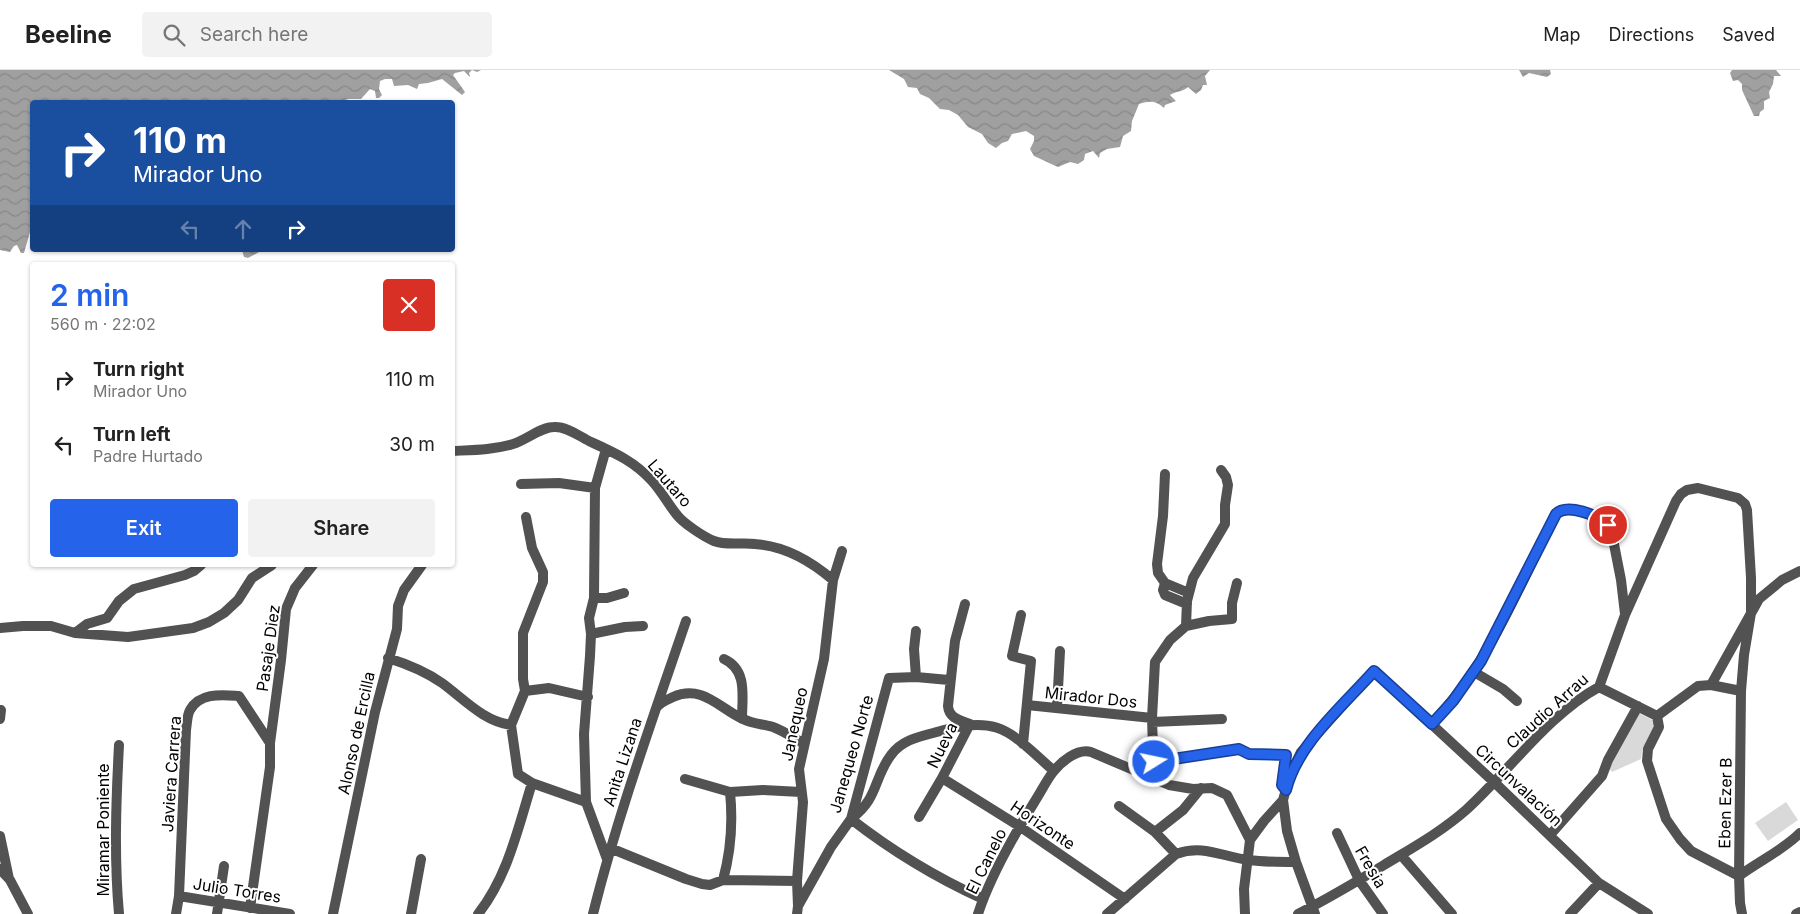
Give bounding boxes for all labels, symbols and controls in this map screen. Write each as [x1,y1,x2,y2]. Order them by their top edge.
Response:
search box [142,12,492,57]
text: Beeline [25,20,112,49]
icon: search [160,21,188,49]
text: Search here [200,23,308,46]
text: Map [1543,24,1581,45]
text: Directions [1609,24,1694,45]
text: Saved [1722,24,1775,45]
text: 110 m [133,119,227,161]
icon: right [50,120,115,185]
text: Mirador Uno [133,161,263,187]
icon: left [176,215,204,243]
icon: ahead [229,215,257,243]
icon: right [282,215,310,243]
text: 2 min [50,277,129,313]
button: close [383,279,435,331]
text: 560 m · 22:02 [50,314,156,334]
text: Turn right [93,358,184,381]
icon: right [50,366,78,394]
text: 110 m [386,368,435,391]
text: Mirador Uno [93,381,187,401]
text: Turn left [93,423,171,446]
icon: left [50,431,78,459]
text: 30 m [389,433,435,456]
text: Padre Hurtado [93,446,203,466]
street label: Lautaro [644,455,696,511]
button: Exit [50,499,238,557]
button: Share [248,499,435,557]
pin [1587,504,1629,546]
icon: arrive [1594,511,1622,539]
street label: Pasaje Diez [252,603,284,693]
street label: Claudio Arrau [1502,669,1592,753]
street label: Alonso de Ercilla [333,670,379,796]
street label: Mirador Dos [1044,682,1138,712]
street label: Janequeo [776,685,812,763]
street label: Janequeo Norte [825,693,877,815]
street label: Javiera Carrera [157,715,185,833]
street label: Anita Lizana [598,715,646,809]
street label: Nueva [922,719,962,771]
position arrow [1127,735,1179,787]
street label: Circunvalación [1471,740,1567,830]
street label: Eben Ezer B [1714,757,1736,849]
street label: Miramar Poniente [93,763,113,897]
street label: Horizonte [1007,796,1079,854]
street label: El Canelo [961,825,1011,897]
street label: Fresia [1351,842,1391,892]
street label: Julio Torres [192,873,282,907]

